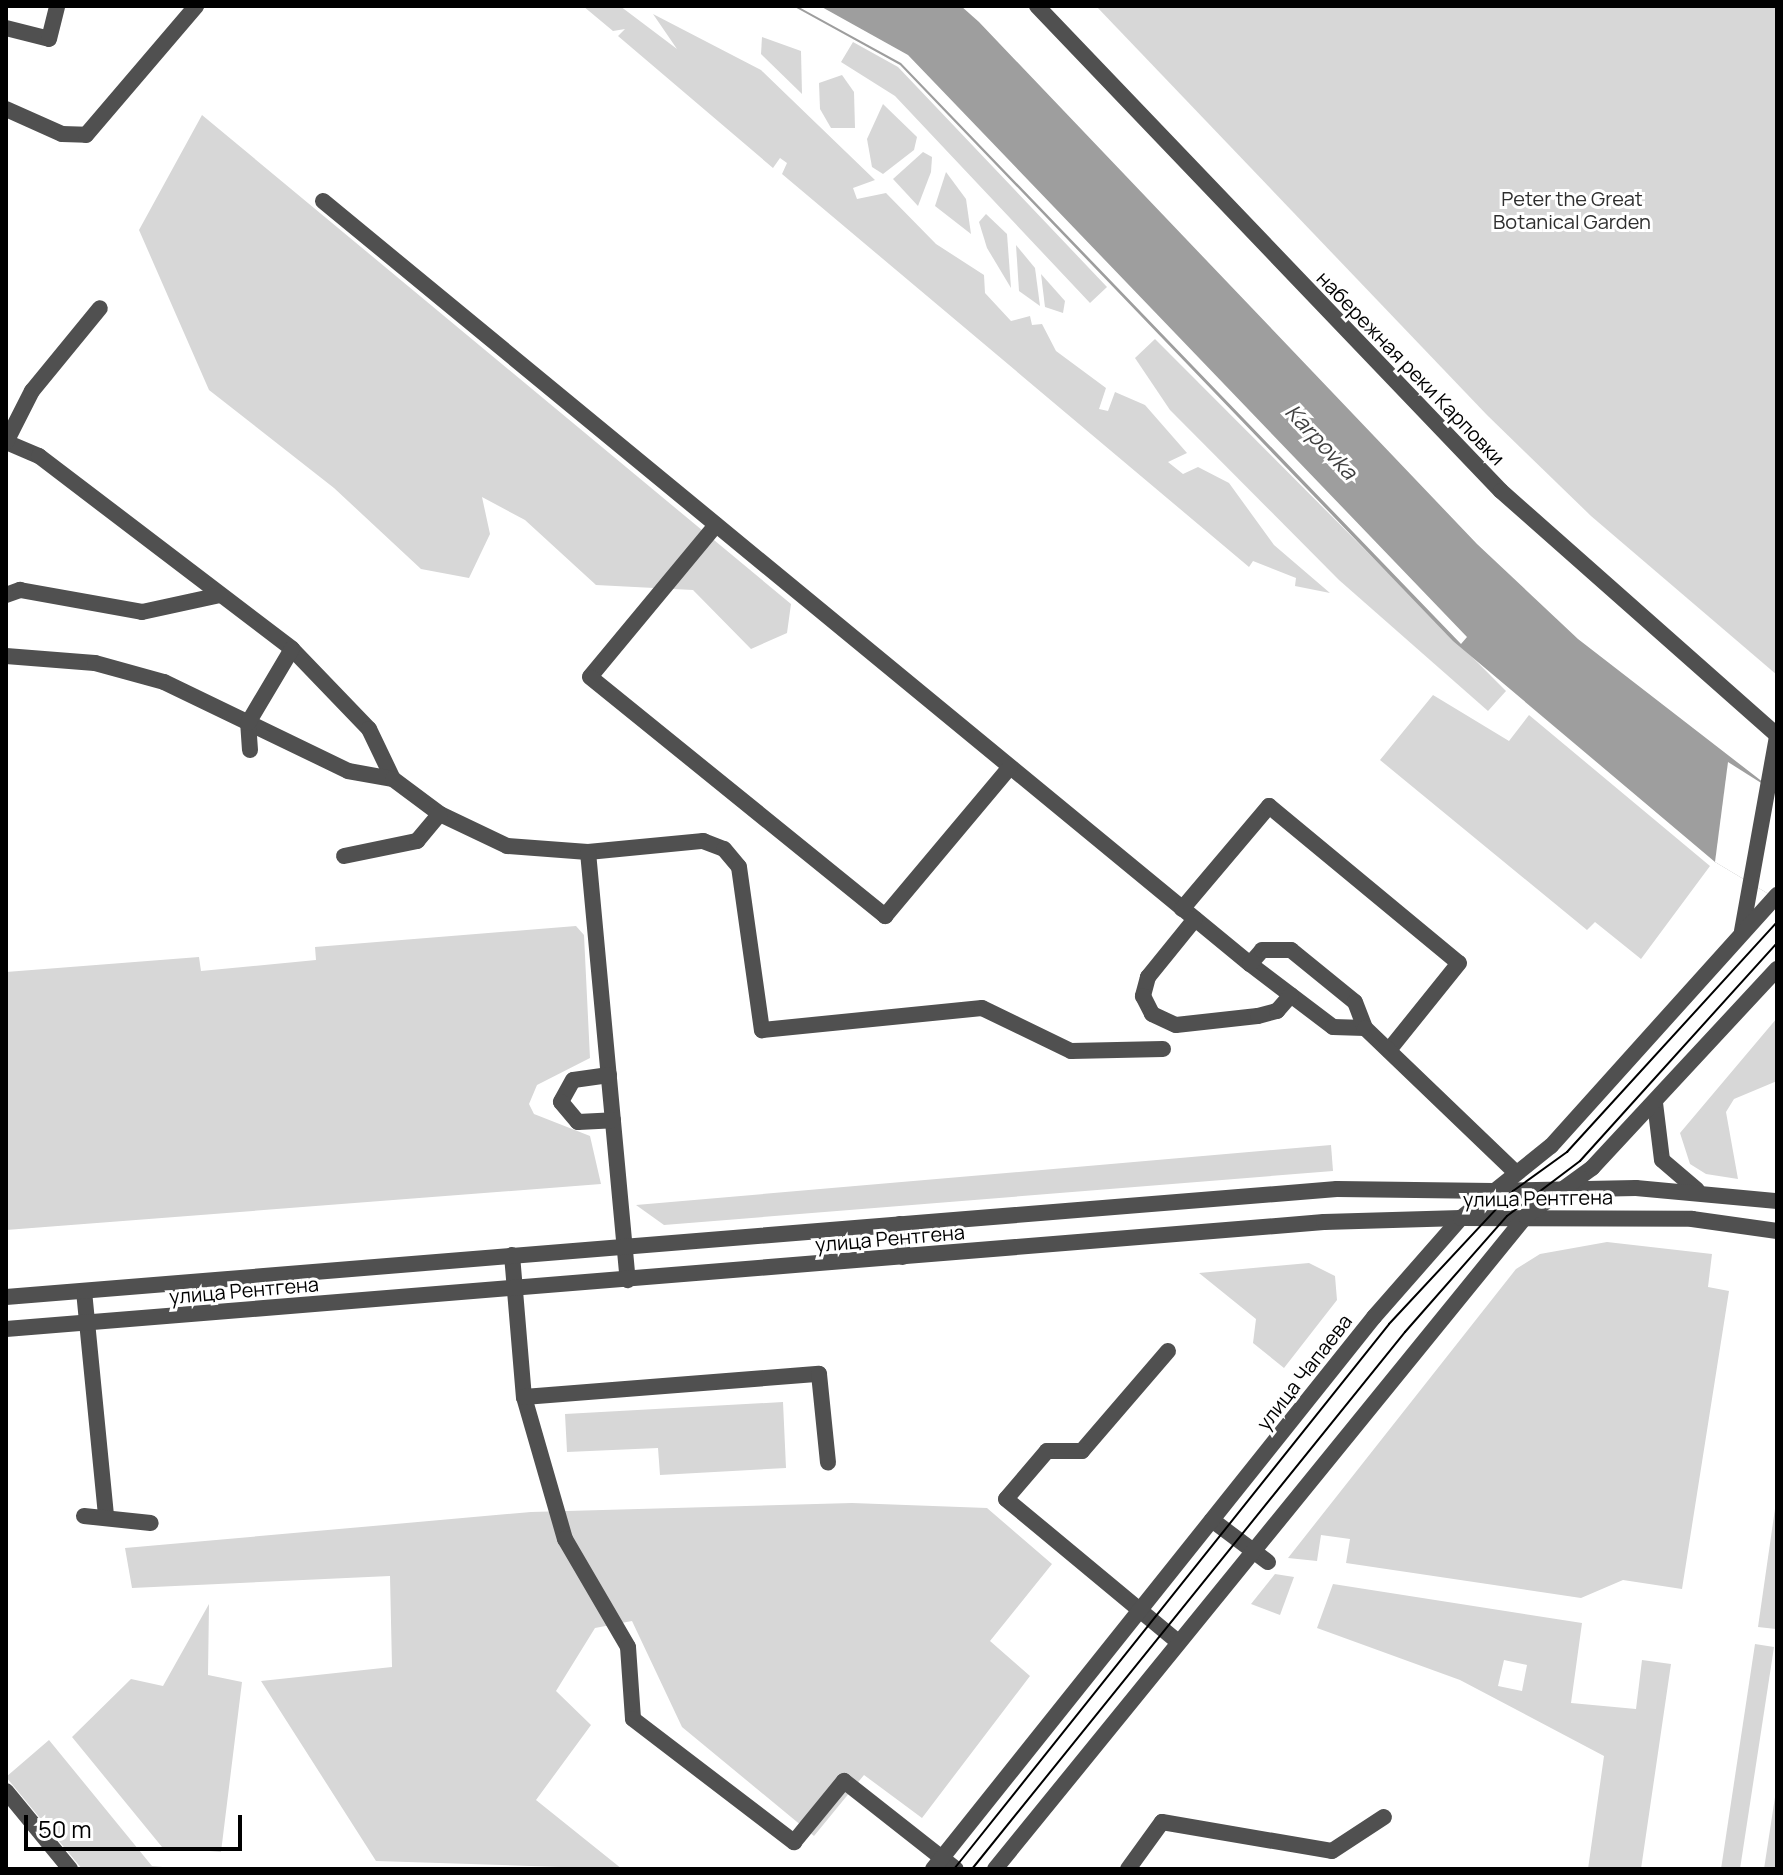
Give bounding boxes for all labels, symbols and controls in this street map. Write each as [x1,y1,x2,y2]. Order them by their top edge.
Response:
park label: Peter the Great Botanical Garden [1493,187,1651,234]
street label: набережная реки Карповки [1312,266,1510,470]
water label: Karpovka [1280,399,1362,485]
street label: улица Рентгена [1463,1185,1613,1211]
street label: улица Рентгена [814,1220,966,1256]
street label: улица Рентгена [168,1272,320,1308]
street label: улица Чапаева [1251,1309,1357,1435]
scale bar [28,1799,246,1849]
text: 50 m [38,1812,92,1845]

